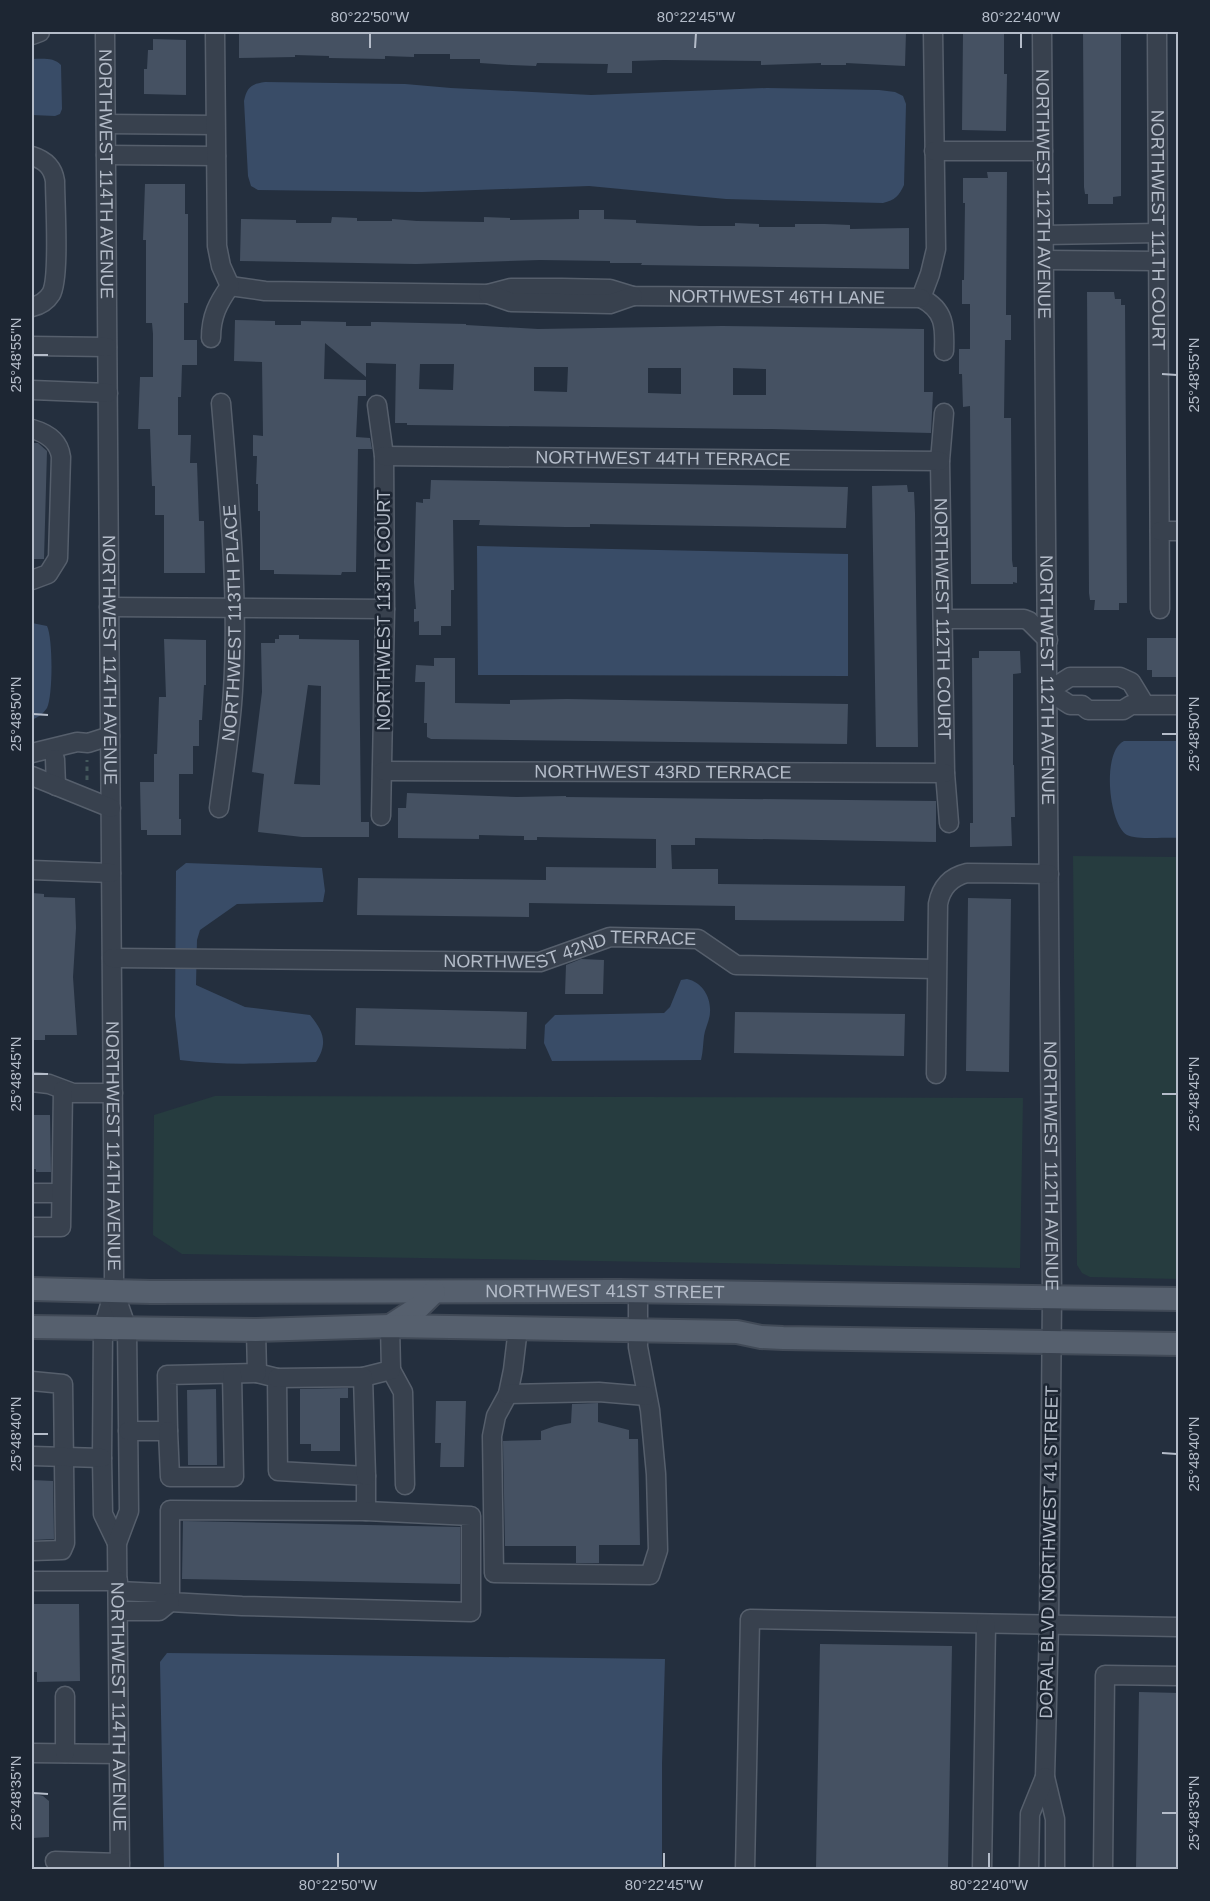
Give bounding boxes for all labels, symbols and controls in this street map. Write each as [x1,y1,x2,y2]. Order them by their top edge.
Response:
text: 80°22'50"W [331,8,410,25]
text: 80°22'45"W [657,8,736,25]
text: 80°22'40"W [982,8,1061,25]
street label: NORTHWEST 114TH AVENUE [95,49,117,299]
street label: NORTHWEST 112TH AVENUE [1032,69,1054,319]
street label: NORTHWEST 111TH COURT [1147,110,1169,350]
street label: NORTHWEST 46TH LANE [668,286,885,308]
text: 25°48'55"N [7,317,24,393]
text: 25°48'55"N [1185,337,1202,413]
street label: NORTHWEST 44TH TERRACE [535,447,791,470]
street label: NORTHWEST 113TH COURT [374,489,394,731]
street label: NORTHWEST 112TH COURT [931,498,954,740]
street label: NORTHWEST 113TH PLACE [218,504,245,742]
street label: NORTHWEST 114TH AVENUE [99,535,120,785]
street label: NORTHWEST 112TH AVENUE [1036,555,1058,805]
text: 25°48'50"N [7,676,24,752]
text: 25°48'50"N [1185,696,1202,772]
street label: NORTHWEST 43RD TERRACE [534,762,792,782]
street label: NORTHWEST 42ND TERRACE [443,927,696,973]
street label: NORTHWEST 114TH AVENUE [102,1021,124,1271]
text: 25°48'45"N [7,1036,24,1112]
street label: NORTHWEST 112TH AVENUE [1040,1041,1062,1291]
text: 25°48'45"N [1185,1056,1202,1132]
street label: NORTHWEST 41ST STREET [485,1281,725,1303]
street label: DORAL BLVD NORTHWEST 41 STREET [1036,1385,1062,1719]
text: 25°48'40"N [7,1396,24,1472]
text: 25°48'40"N [1185,1416,1202,1492]
street label: NORTHWEST 114TH AVENUE [107,1582,130,1832]
text: 25°48'35"N [7,1755,24,1831]
text: 25°48'35"N [1185,1775,1202,1851]
text: 80°22'50"W [299,1876,378,1893]
text: 80°22'45"W [625,1876,704,1893]
text: 80°22'40"W [950,1876,1029,1893]

